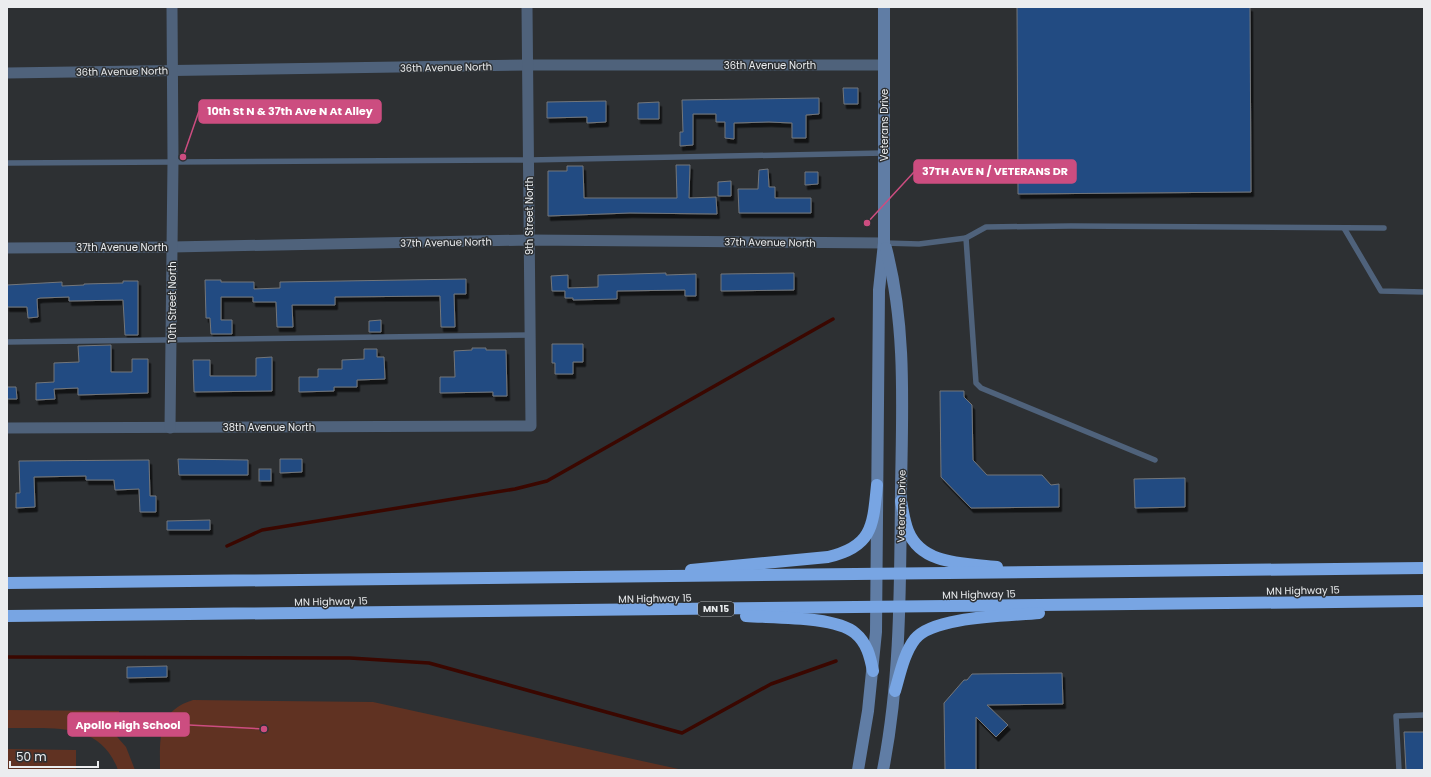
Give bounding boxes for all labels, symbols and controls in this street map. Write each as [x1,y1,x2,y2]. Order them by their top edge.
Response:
street label: 36th Avenue North [724,58,816,73]
street label: 36th Avenue North [400,59,492,76]
street label: 36th Avenue North [76,63,168,80]
street label: Veterans Drive [877,89,892,161]
callout: 10th St N & 37th Ave N At Alley [199,100,381,123]
text: 10th St N & 37th Ave N At Alley [207,103,373,119]
callout: 37TH AVE N / VETERANS DR [914,160,1076,183]
text: 37TH AVE N / VETERANS DR [922,163,1068,179]
street label: 9th Street North [522,177,537,255]
street label: 37th Avenue North [400,234,492,251]
street label: 37th Avenue North [724,234,816,251]
street label: 37th Avenue North [76,240,168,255]
street label: 10th Street North [165,261,180,343]
street label: 38th Avenue North [223,420,315,435]
street label: Veterans Drive [893,470,910,542]
street label: MN Highway 15 [1266,582,1340,599]
street label: MN Highway 15 [942,586,1016,603]
street label: MN Highway 15 [618,590,692,607]
street label: MN Highway 15 [294,593,368,610]
road number: MN 15 [698,602,734,616]
callout: Apollo High School [68,713,189,736]
text: Apollo High School [75,717,181,733]
scale bar [10,743,98,769]
text: 50 m [16,748,47,765]

